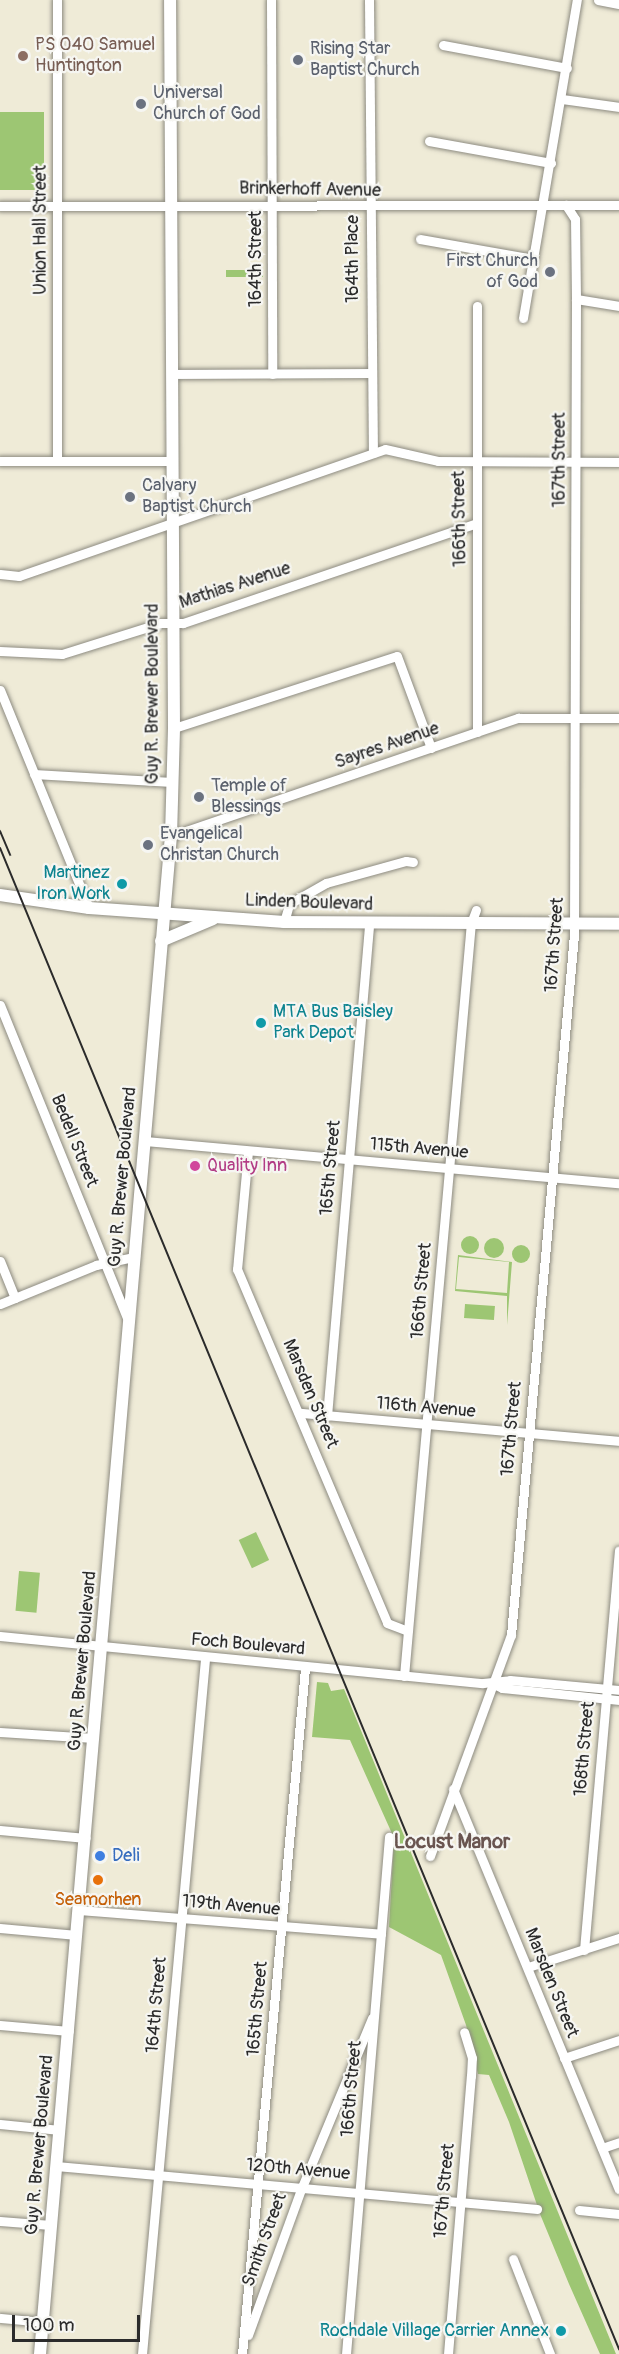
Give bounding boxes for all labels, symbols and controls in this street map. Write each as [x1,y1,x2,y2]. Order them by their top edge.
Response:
place label: PS 040 Samuel Huntington [35,35,155,78]
place label: Rising Star Baptist Church [310,39,419,82]
marker: PS 040 Samuel Huntington [16,49,30,63]
marker: Rising Star Baptist Church [291,53,305,67]
place label: Universal Church of God [153,83,261,125]
marker: Universal Church of God [134,97,148,111]
street label: Union Hall Street [30,165,52,295]
street label: Brinkerhoff Avenue [239,178,381,202]
street label: 164th Street [245,211,267,307]
street label: 164th Place [342,215,364,303]
place label: First Church of God [446,251,538,294]
marker: First Church of God [543,265,557,279]
street label: 167th Street [549,412,571,508]
street label: 166th Street [448,471,472,567]
place label: Calvary Baptist Church [142,476,251,518]
marker: Calvary Baptist Church [123,490,137,504]
street label: Mathias Avenue [177,558,293,614]
street label: Guy R. Brewer Boulevard [142,604,164,784]
street label: Sayres Avenue [332,718,442,774]
place label: Temple of Blessings [211,776,287,818]
marker: Temple of Blessings [192,790,206,804]
place label: Evangelical Christan Church [160,824,279,866]
marker: Evangelical Christan Church [141,838,155,852]
place label: Martinez Iron Work [36,863,110,906]
marker: Martinez Iron Work [115,877,129,891]
street label: Linden Boulevard [244,890,374,916]
street label: 167th Street [541,897,569,993]
place label: MTA Bus Baisley Park Depot [273,1002,393,1044]
marker: MTA Bus Baisley Park Depot [254,1016,268,1030]
street label: Guy R. Brewer Boulevard [104,1086,142,1268]
street label: Bedell Street [46,1091,102,1191]
street label: 165th Street [316,1119,346,1217]
street label: 115th Avenue [369,1134,469,1164]
place label: Quality Inn [207,1155,287,1177]
marker: Quality Inn [188,1159,202,1173]
street label: 166th Street [407,1242,437,1340]
street label: Marsden Street [277,1336,343,1452]
street label: 167th Street [497,1381,527,1477]
street label: 116th Avenue [376,1393,476,1423]
street label: Guy R. Brewer Boulevard [64,1570,102,1752]
street label: Foch Boulevard [190,1629,306,1661]
street label: 168th Street [570,1701,600,1797]
district label: Locust Manor [394,1829,510,1853]
place label: Deli [112,1845,140,1867]
marker: Deli [93,1849,107,1863]
marker: Seamorhen [91,1873,105,1887]
place label: Seamorhen [55,1889,141,1911]
street label: 119th Avenue [181,1891,281,1921]
street label: Marsden Street [519,1925,583,2041]
street label: 164th Street [142,1956,172,2054]
street label: 165th Street [243,1960,273,2058]
street label: 166th Street [337,2040,367,2138]
street label: Guy R. Brewer Boulevard [21,2054,59,2236]
street label: 167th Street [430,2143,460,2239]
street label: 120th Avenue [245,2155,351,2185]
street label: Smith Street [238,2190,292,2290]
scale bar [15,2303,142,2341]
text: 100 m [23,2314,75,2337]
place label: Rochdale Village Carrier Annex [320,2320,549,2342]
marker: Rochdale Village Carrier Annex [554,2324,568,2338]

